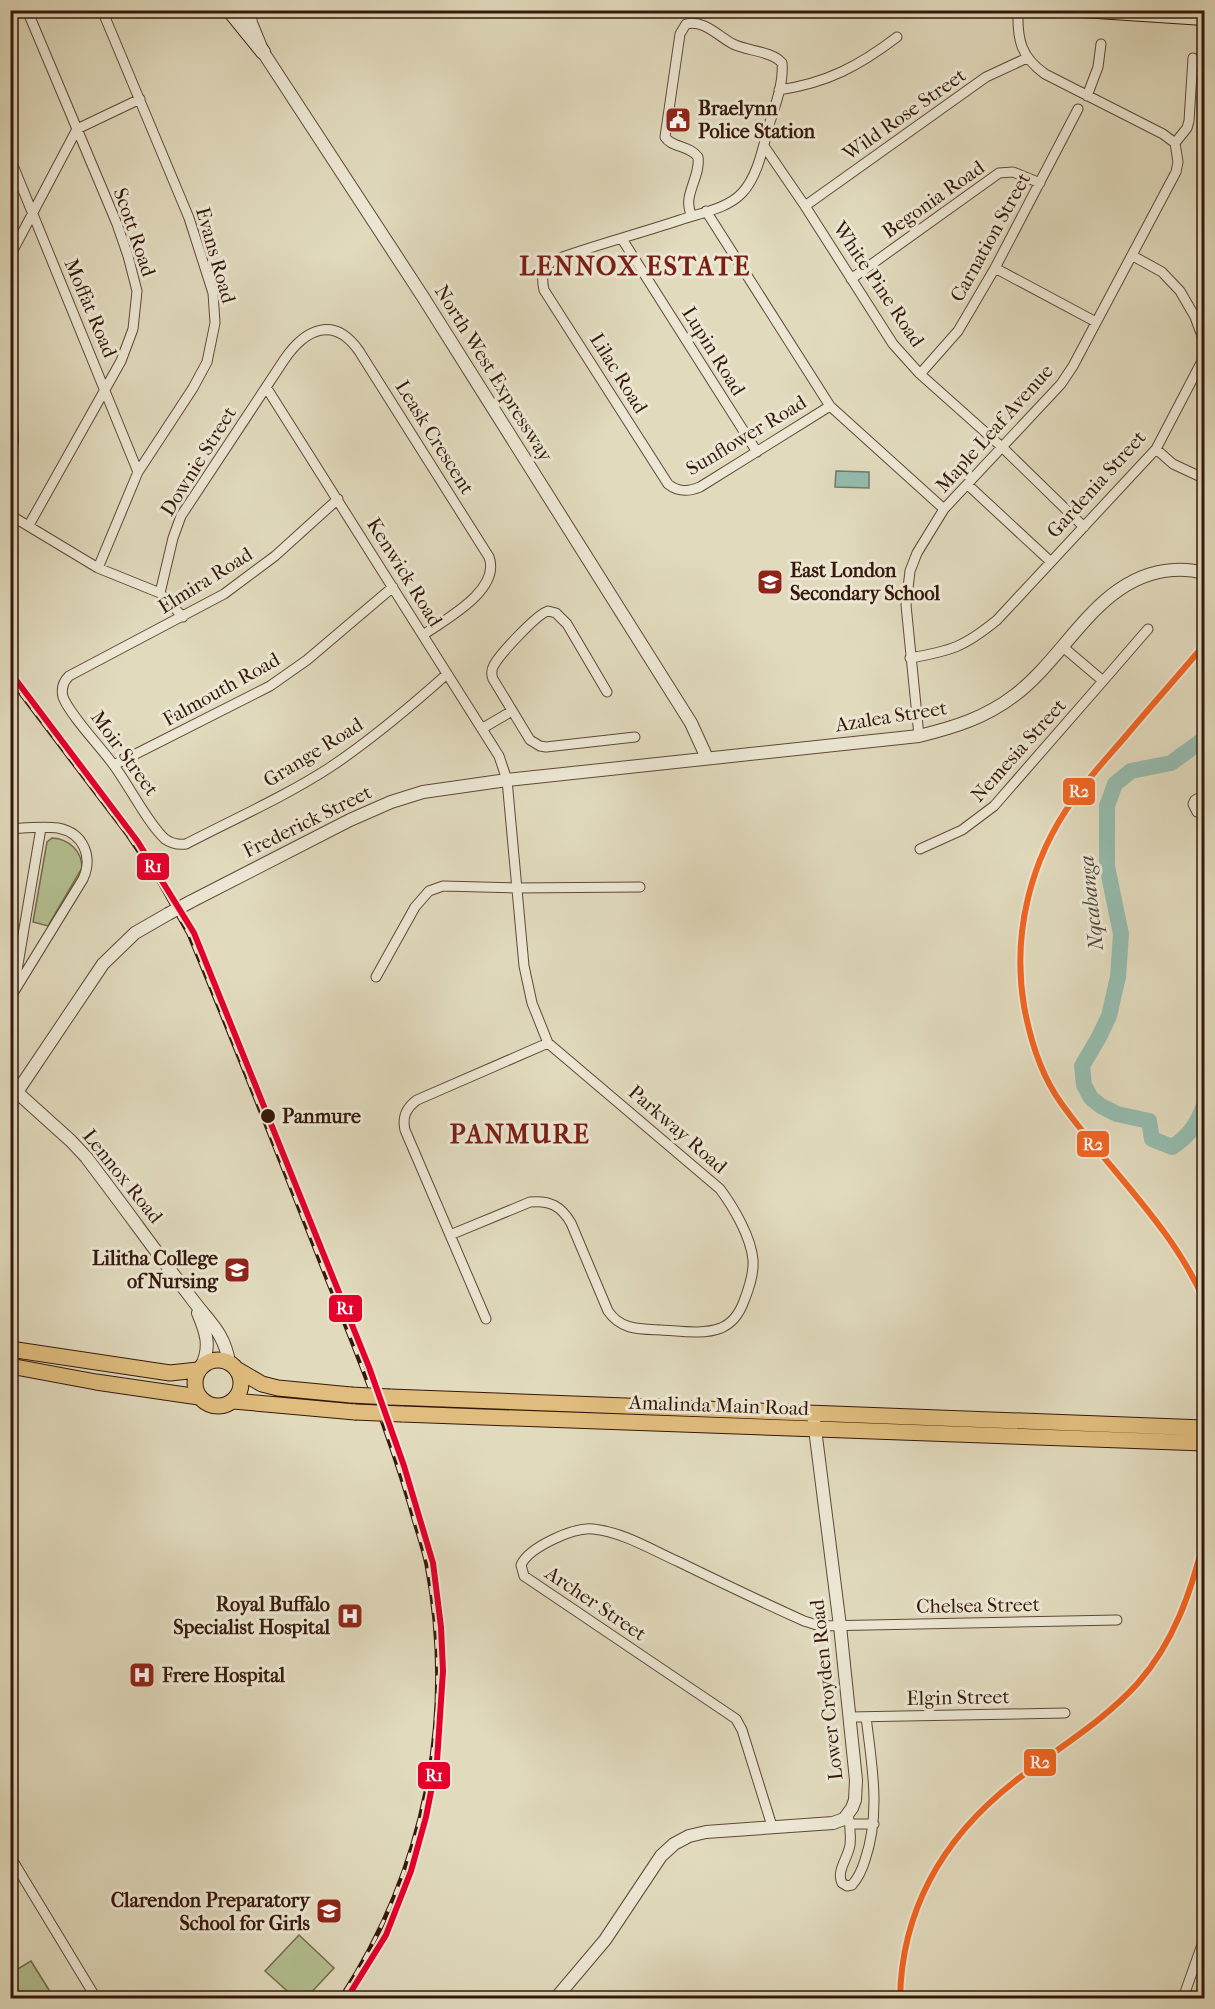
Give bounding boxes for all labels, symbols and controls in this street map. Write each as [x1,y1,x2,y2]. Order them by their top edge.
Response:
street label: Wild Rose Street [838,63,970,166]
place label: Braelynn Police Station [698,97,816,143]
public building icon: Braelynn Police Station [663,105,693,135]
street label: Begonia Road [878,155,990,243]
street label: Carnation Street [946,169,1035,306]
street label: Scott Road [109,185,161,281]
street label: Evans Road [191,204,240,307]
street label: White Pine Road [828,216,930,352]
district label: LENNOX ESTATE [519,251,751,282]
street label: Moffat Road [59,255,122,362]
street label: North West Expressway [430,281,558,467]
street label: Lupin Road [677,303,751,401]
street label: Lilac Road [585,329,653,419]
street label: Maple Leaf Avenue [931,359,1058,497]
street label: Leask Crescent [390,376,479,498]
street label: Sunflower Road [682,390,811,480]
street label: Downie Street [156,402,241,520]
street label: Gardenia Street [1042,426,1151,543]
street label: Kenwick Road [362,514,448,632]
street label: Elmira Road [154,542,258,618]
place label: East London Secondary School [790,559,940,605]
school or university icon: East London Secondary School [755,567,785,597]
street label: Falmouth Road [159,647,285,731]
street label: Nemesia Street [966,694,1071,807]
street label: Azalea Street [833,696,949,737]
street label: Moir Street [86,706,163,800]
street label: Grange Road [259,712,368,792]
line badge: R2 [1062,777,1096,806]
street label: Frederick Street [239,780,375,863]
text: R2 [1069,782,1089,801]
line badge: R1 [136,852,170,881]
water label: Nqcabanga [1074,854,1108,953]
text: R1 [144,857,162,876]
street label: Parkway Road [624,1080,732,1179]
place label: Panmure [282,1105,361,1128]
marker: Panmure [259,1107,277,1125]
district label: PANMURE [450,1119,590,1150]
street label: Lennox Road [78,1125,168,1229]
line badge: R2 [1076,1130,1110,1158]
text: R2 [1083,1135,1103,1154]
place label: Lilitha College of Nursing [92,1247,219,1293]
school or university icon: Lilitha College of Nursing [222,1255,252,1285]
line badge: R1 [328,1294,363,1323]
text: R1 [336,1299,354,1318]
street label: Amalinda Main Road [628,1391,810,1420]
street label: Archer Street [540,1561,651,1646]
place label: Royal Buffalo Specialist Hospital [173,1593,330,1639]
street label: Chelsea Street [916,1593,1040,1618]
street label: Lower Croyden Road [805,1597,847,1781]
hospital icon: Royal Buffalo Specialist Hospital [335,1601,365,1631]
hospital icon: Frere Hospital [127,1660,157,1690]
place label: Frere Hospital [161,1664,286,1687]
street label: Elgin Street [906,1685,1010,1710]
line badge: R2 [1023,1748,1057,1777]
text: R2 [1030,1753,1050,1772]
line badge: R1 [417,1761,451,1790]
text: R1 [425,1766,443,1785]
place label: Clarendon Preparatory School for Girls [111,1889,311,1935]
school or university icon: Clarendon Preparatory School for Girls [314,1896,344,1926]

